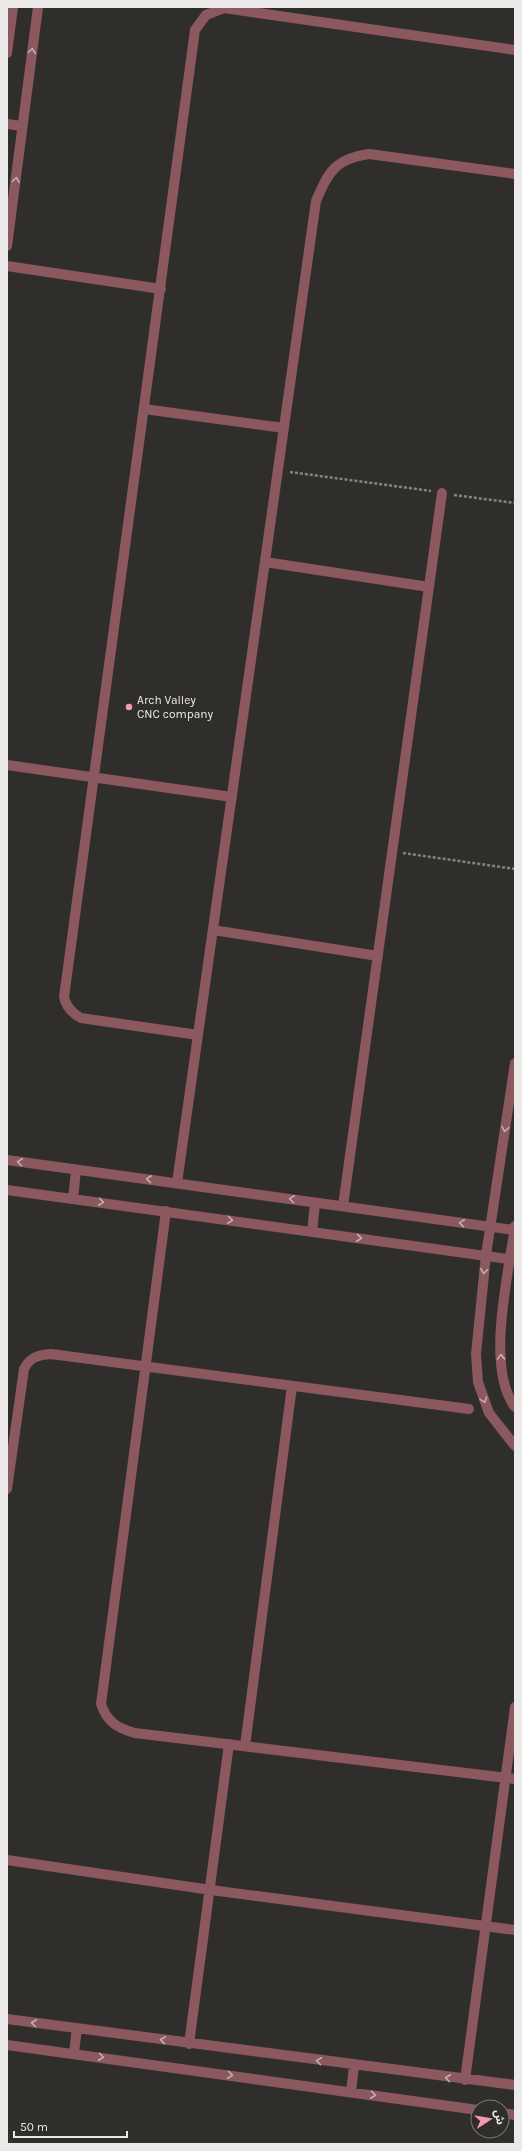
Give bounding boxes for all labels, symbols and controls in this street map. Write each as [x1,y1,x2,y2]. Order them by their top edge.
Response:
one-way arrow [27,48,36,54]
one-way arrow [11,177,20,183]
place label: Arch Valley CNC company [137,693,214,721]
marker: Arch Valley CNC company [124,702,134,712]
one-way arrow [501,1126,510,1132]
one-way arrow [17,1158,23,1167]
one-way arrow [146,1175,152,1184]
one-way arrow [289,1195,295,1204]
one-way arrow [98,1197,104,1206]
one-way arrow [227,1215,233,1224]
one-way arrow [459,1219,465,1228]
one-way arrow [356,1233,362,1242]
one-way arrow [480,1268,489,1274]
one-way arrow [496,1354,505,1360]
one-way arrow [480,1396,488,1403]
one-way arrow [31,2018,37,2027]
one-way arrow [160,2036,166,2045]
one-way arrow [98,2052,104,2061]
one-way arrow [316,2057,323,2066]
one-way arrow [227,2070,233,2079]
one-way arrow [445,2073,452,2082]
one-way arrow [369,2090,376,2099]
north arrow [470,2099,510,2139]
text: ش [491,2108,507,2126]
scale bar [14,2113,127,2139]
text: 50 m [20,2120,48,2134]

